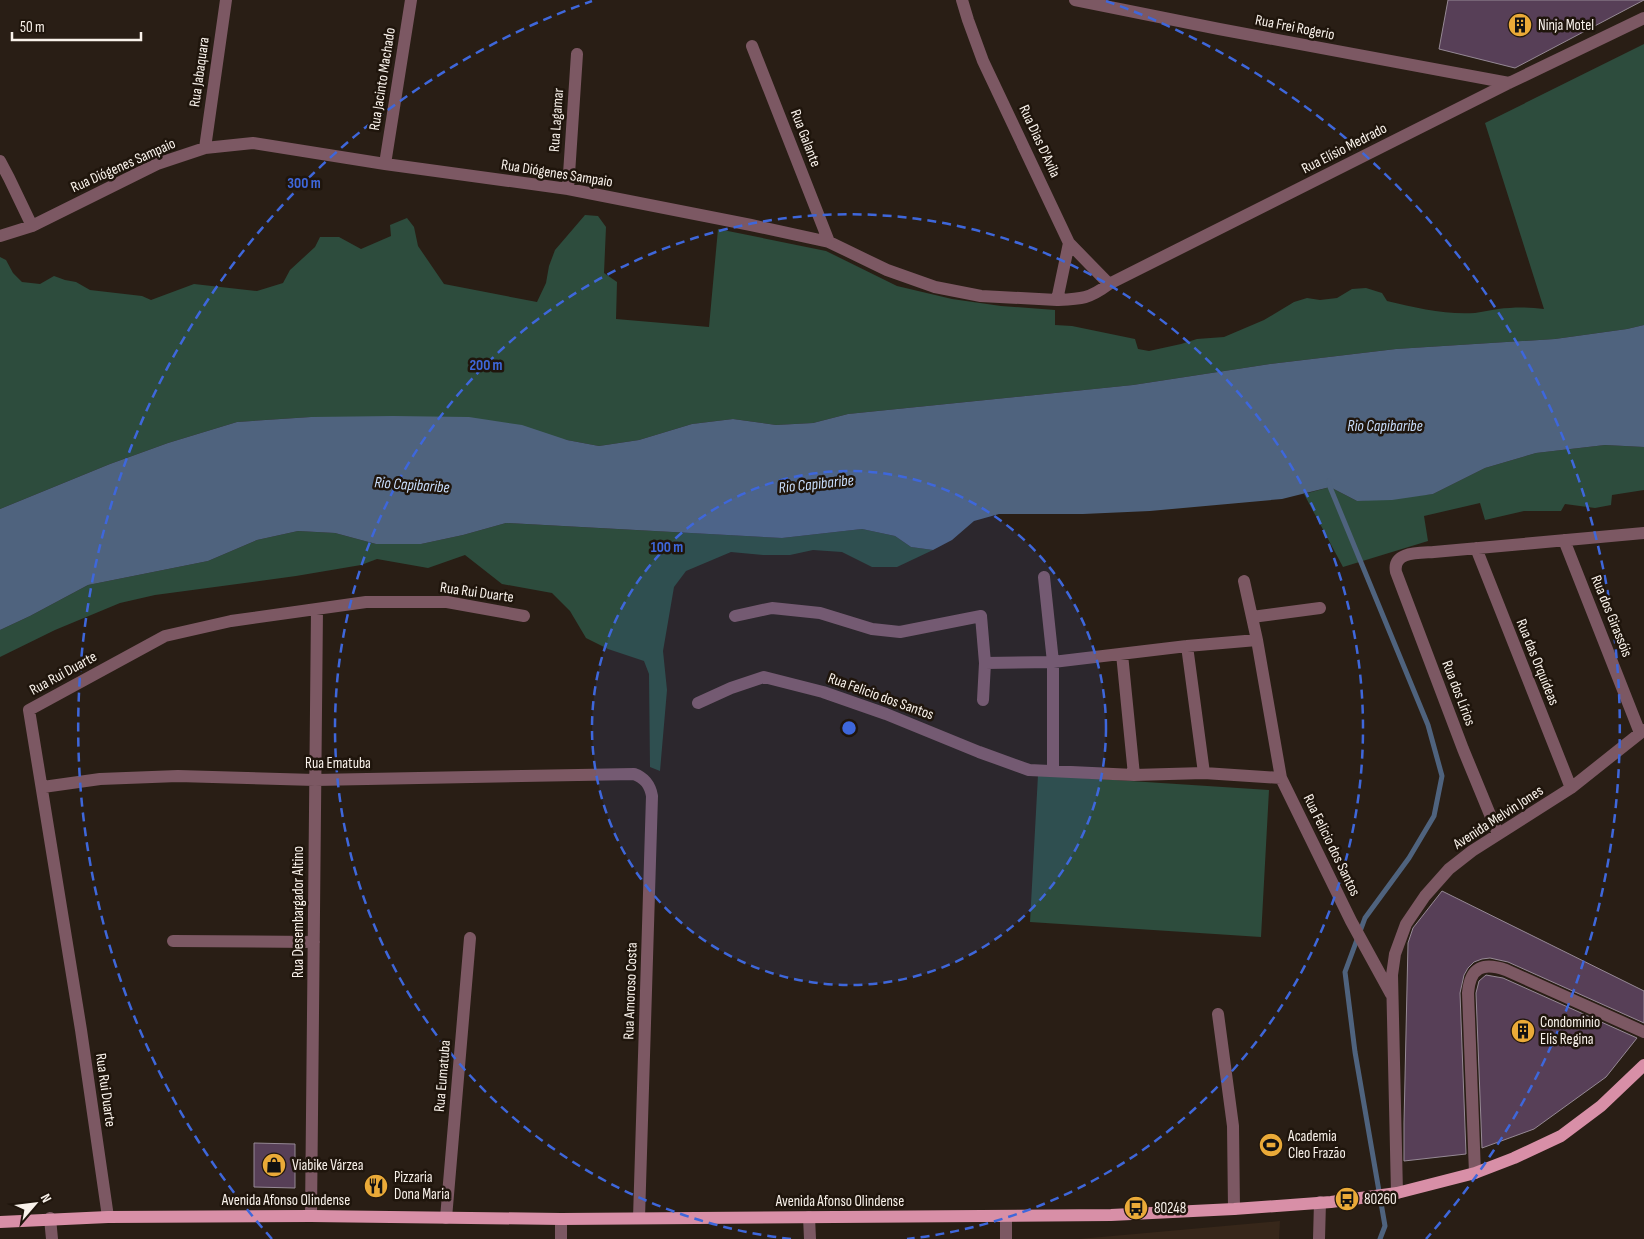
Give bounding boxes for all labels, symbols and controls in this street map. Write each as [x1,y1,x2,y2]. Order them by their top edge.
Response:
scale bar [12,10,141,42]
street label: Rua Frei Rogerio [1254,10,1336,44]
building icon: Ninja Motel [1507,12,1533,38]
place label: Ninja Motel [1538,16,1594,35]
text: 50 m [20,18,45,37]
street label: Rua Jacinto Machado [365,26,400,132]
street label: Rua Jabaquara [185,36,214,108]
street label: Rua Lagamar [545,87,568,153]
street label: Rua Dias D'Avila [1014,102,1065,181]
street label: Rua Galante [786,107,825,170]
street label: Rua Elísio Medrado [1298,119,1390,178]
street label: Rua Diógenes Sampaio [68,134,179,197]
street label: Rua Diógenes Sampaio [500,155,614,192]
text: 300 m [287,174,321,193]
text: 200 m [469,356,503,375]
water label: Rio Capibaribe [1347,417,1423,436]
water label: Rio Capibaribe [778,471,855,498]
water label: Rio Capibaribe [374,473,450,498]
text: 100 m [651,538,683,557]
street label: Rua dos Girassóis [1586,572,1637,660]
street label: Rua Rui Duarte [439,578,515,607]
street label: Rua das Orquídeas [1512,616,1563,708]
street label: Rua Rui Duarte [26,647,100,700]
street label: Rua dos Lírios [1437,658,1480,729]
street label: Rua Felicio dos Santos [825,669,936,724]
centre of rings [840,719,858,737]
street label: Rua Ematuba [305,754,371,773]
street label: Avenida Melvin Jones [1449,781,1547,854]
street label: Rua Felicio dos Santos [1299,791,1364,899]
street label: Rua Desembargador Altino [289,846,308,978]
street label: Rua Amoroso Costa [619,942,642,1040]
place label: Condominio Elis Regina [1540,1013,1600,1049]
building icon: Condominio Elis Regina [1510,1018,1536,1044]
street label: Rua Eumatuba [430,1039,455,1113]
street label: Rua Rui Duarte [91,1052,120,1128]
place label: Academia Cleo Frazão [1287,1127,1346,1163]
sports icon: Academia Cleo Frazão [1258,1132,1284,1158]
shop icon: Viabike Várzea [261,1152,287,1178]
place label: Viabike Várzea [292,1156,364,1175]
place label: Pizzaria Dona Maria [394,1168,450,1204]
restaurant icon: Pizzaria Dona Maria [363,1173,389,1199]
north arrow [10,1179,60,1229]
bus stop icon: 80260 [1334,1186,1360,1212]
place label: 80260 [1364,1190,1397,1209]
text: N [37,1191,55,1205]
street label: Avenida Afonso Olindense [221,1191,350,1210]
street label: Avenida Afonso Olindense [775,1192,904,1211]
bus stop icon: 80248 [1123,1195,1149,1221]
place label: 80248 [1154,1199,1186,1218]

